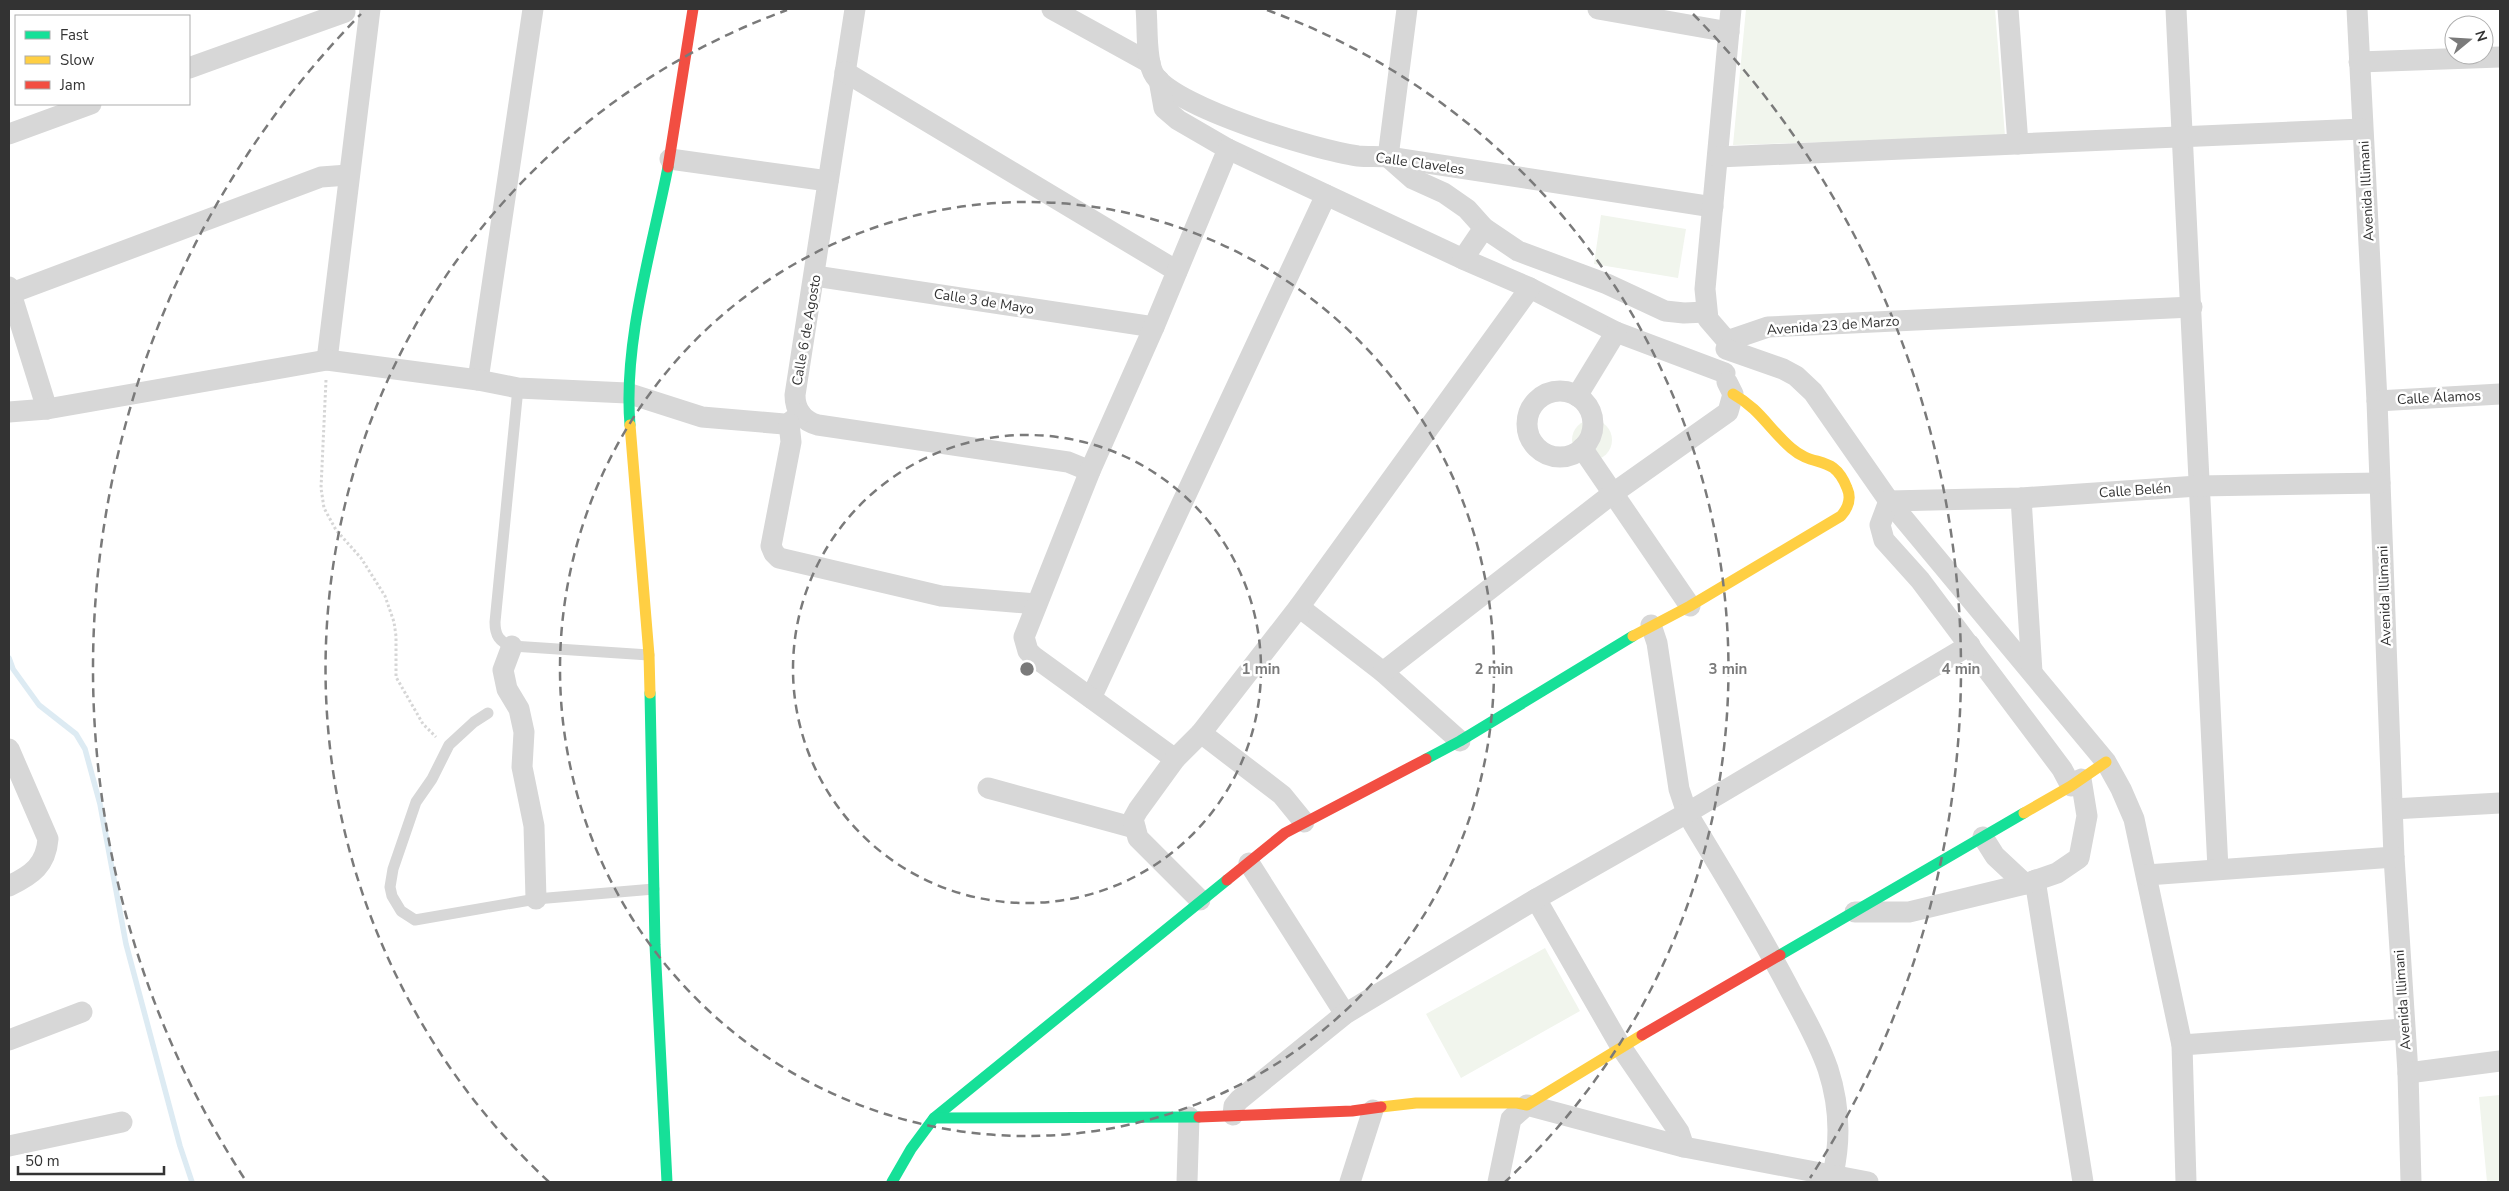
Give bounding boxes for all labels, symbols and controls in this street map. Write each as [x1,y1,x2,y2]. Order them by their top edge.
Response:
legend [15,15,190,105]
north arrow [2444,15,2494,65]
text: Fast [60,25,89,45]
text: N [2470,28,2492,44]
text: Slow [60,50,95,70]
text: Jam [59,75,86,95]
street label: Avenida Illimani [2354,140,2379,242]
street label: Calle Claveles [1374,148,1466,179]
street label: Calle 6 de Agosto [787,273,826,387]
street label: Calle 3 de Mayo [932,284,1036,319]
street label: Avenida 23 de Marzo [1766,311,1900,340]
street label: Calle Álamos [2397,386,2482,409]
street label: Calle Belén [2098,479,2172,502]
street label: Avenida Illimani [2373,545,2396,647]
text: 1 min [1242,659,1280,679]
text: 2 min [1475,659,1513,679]
text: 3 min [1709,659,1747,679]
text: 4 min [1942,659,1980,679]
centre of rings [1018,660,1036,678]
street label: Avenida Illimani [2390,949,2415,1051]
scale bar [18,1144,164,1176]
text: 50 m [25,1151,60,1171]

